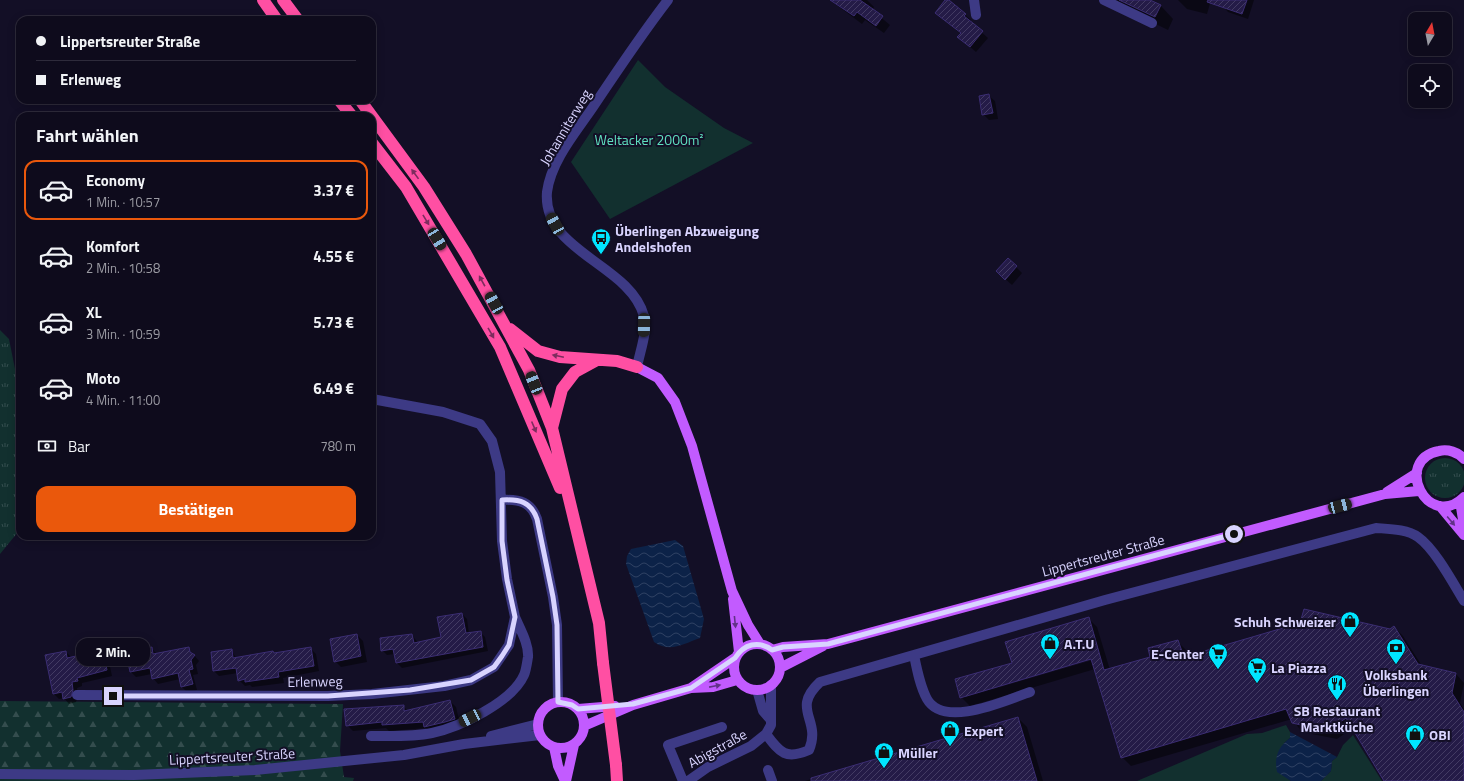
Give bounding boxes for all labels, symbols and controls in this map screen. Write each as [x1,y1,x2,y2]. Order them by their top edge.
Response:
north arrow [1408,12,1452,56]
map controls [1408,12,1452,108]
text: Lippertsreuter Straße [60,30,200,53]
button: locate [1408,64,1452,108]
text: Erlenweg [60,68,121,91]
street label: Johanniterweg [534,85,596,169]
text: Fahrt wählen [36,122,139,149]
park label: Weltacker 2000m² [595,129,704,150]
text: Economy [86,169,145,192]
one-way arrow [411,169,419,179]
icon: car [38,172,74,208]
text: 3.37 € [313,179,354,202]
text: 1 Min. · 10:57 [86,192,160,212]
car [544,211,566,237]
one-way arrow [422,214,429,226]
place label: Überlingen Abzweigung Andelshofen [615,220,760,257]
car [426,226,448,252]
bus stop icon: Überlingen Abzweigung Andelshofen [590,227,612,255]
text: Komfort [86,235,140,258]
icon: car [38,238,74,274]
text: 4.55 € [313,245,354,268]
text: 2 Min. · 10:58 [86,258,160,278]
one-way arrow [478,275,485,287]
car [483,290,505,316]
text: XL [86,301,102,324]
icon: car [38,304,74,340]
text: 5.73 € [313,311,354,334]
car [638,313,650,337]
text: 3 Min. · 10:59 [86,324,160,344]
one-way arrow [488,327,495,339]
one-way arrow [552,353,564,359]
text: Moto [86,367,120,390]
icon: car [38,370,74,406]
car [524,370,544,396]
text: 6.49 € [313,377,354,400]
text: 4 Min. · 11:00 [86,390,160,410]
one-way arrow [531,422,537,434]
icon: cash [36,435,58,457]
text: Bar [68,435,90,458]
text: 780 m [320,436,356,456]
button: Bestätigen [36,486,356,532]
car [1327,497,1353,515]
one-way arrow [1447,515,1456,526]
route start [1225,525,1243,543]
street label: Lippertsreuter Straße [1039,529,1167,581]
shop icon: Schuh Schweizer [1339,610,1361,638]
place label: Schuh Schweizer [1234,611,1336,632]
one-way arrow [731,616,738,628]
shop icon: A.T.U [1039,632,1061,660]
place label: A.T.U [1064,633,1094,654]
bank icon: Volksbank Überlingen [1385,637,1407,665]
callout: 2 Min. [76,638,150,666]
text: 2 Min. [95,642,131,662]
supermarket icon: E-Center [1207,642,1229,670]
place label: E-Center [1151,643,1204,664]
supermarket icon: La Piazza [1246,656,1268,684]
place label: La Piazza [1271,657,1327,678]
place label: Volksbank Überlingen [1363,664,1429,701]
street label: Erlenweg [287,670,343,692]
restaurant icon: SB Restaurant Marktküche [1326,673,1348,701]
one-way arrow [708,683,721,689]
route end [104,687,122,705]
place label: SB Restaurant Marktküche [1294,700,1380,737]
car [457,707,483,729]
shop icon: Expert [939,719,961,747]
place label: Expert [964,720,1003,741]
street label: Abigstraße [684,723,750,773]
shop icon: OBI [1404,723,1426,751]
place label: OBI [1429,724,1451,745]
shop icon: Müller [873,741,895,769]
street label: Lippertsreuter Straße [168,742,296,770]
place label: Müller [898,742,938,763]

